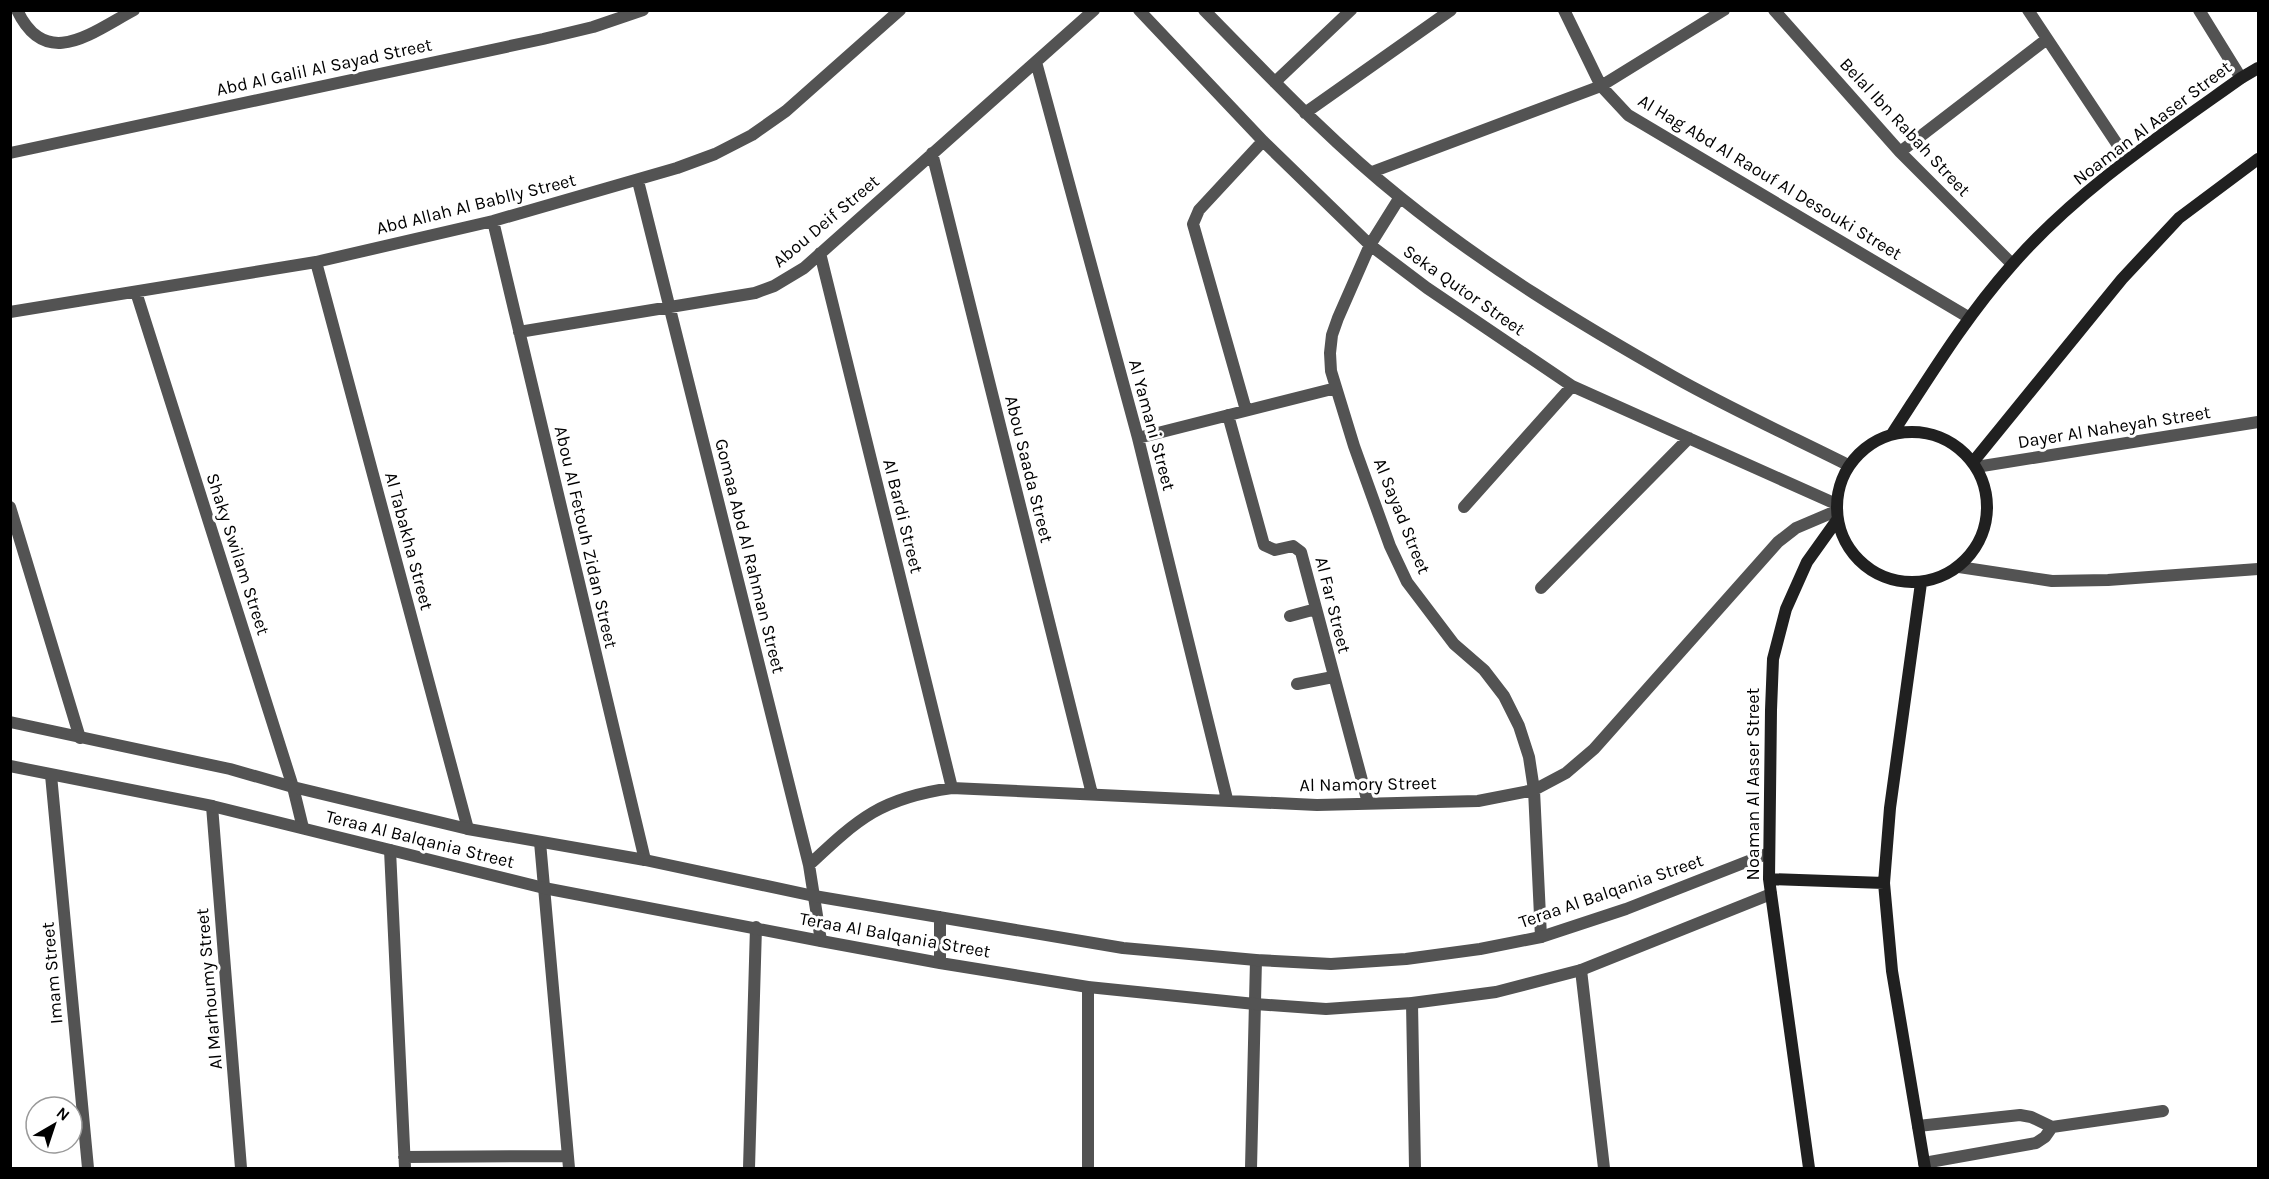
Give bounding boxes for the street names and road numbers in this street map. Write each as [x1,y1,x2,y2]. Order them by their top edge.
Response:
street label: Abd Al Galil Al Sayad Street [214,33,434,101]
street label: Belal Ibn Rabah Street [1835,53,1975,201]
street label: Noaman Al Aaser Street [2068,56,2236,190]
street label: Al Hag Abd Al Raouf Al Desouki Street [1634,89,1906,265]
street label: Abd Allah Al Bablly Street [374,168,578,239]
street label: Abou Deif Street [768,170,884,272]
street label: Seka Qutor Street [1399,240,1529,340]
street label: Al Yamani Street [1124,357,1180,493]
street label: Abou Saada Street [1000,393,1058,545]
street label: Dayer Al Naheyah Street [2016,401,2212,453]
street label: Abou Al Fetouh Zidan Street [550,424,622,651]
street label: Gomaa Abd Al Rahman Street [710,436,790,676]
street label: Al Sayad Street [1369,455,1435,577]
street label: Al Bardi Street [878,457,928,576]
street label: Al Tabakha Street [380,469,438,613]
street label: Shaky Swilam Street [201,470,275,638]
street label: Al Far Street [1310,554,1356,656]
street label: Noaman Al Aaser Street [1742,687,1764,880]
street label: Al Namory Street [1299,772,1437,796]
street label: Teraa Al Balqania Street [323,805,517,873]
street label: Teraa Al Balqania Street [1516,849,1706,933]
street label: Al Marhoumy Street [191,907,227,1071]
street label: Teraa Al Balqania Street [798,907,992,963]
street label: Imam Street [37,921,67,1025]

